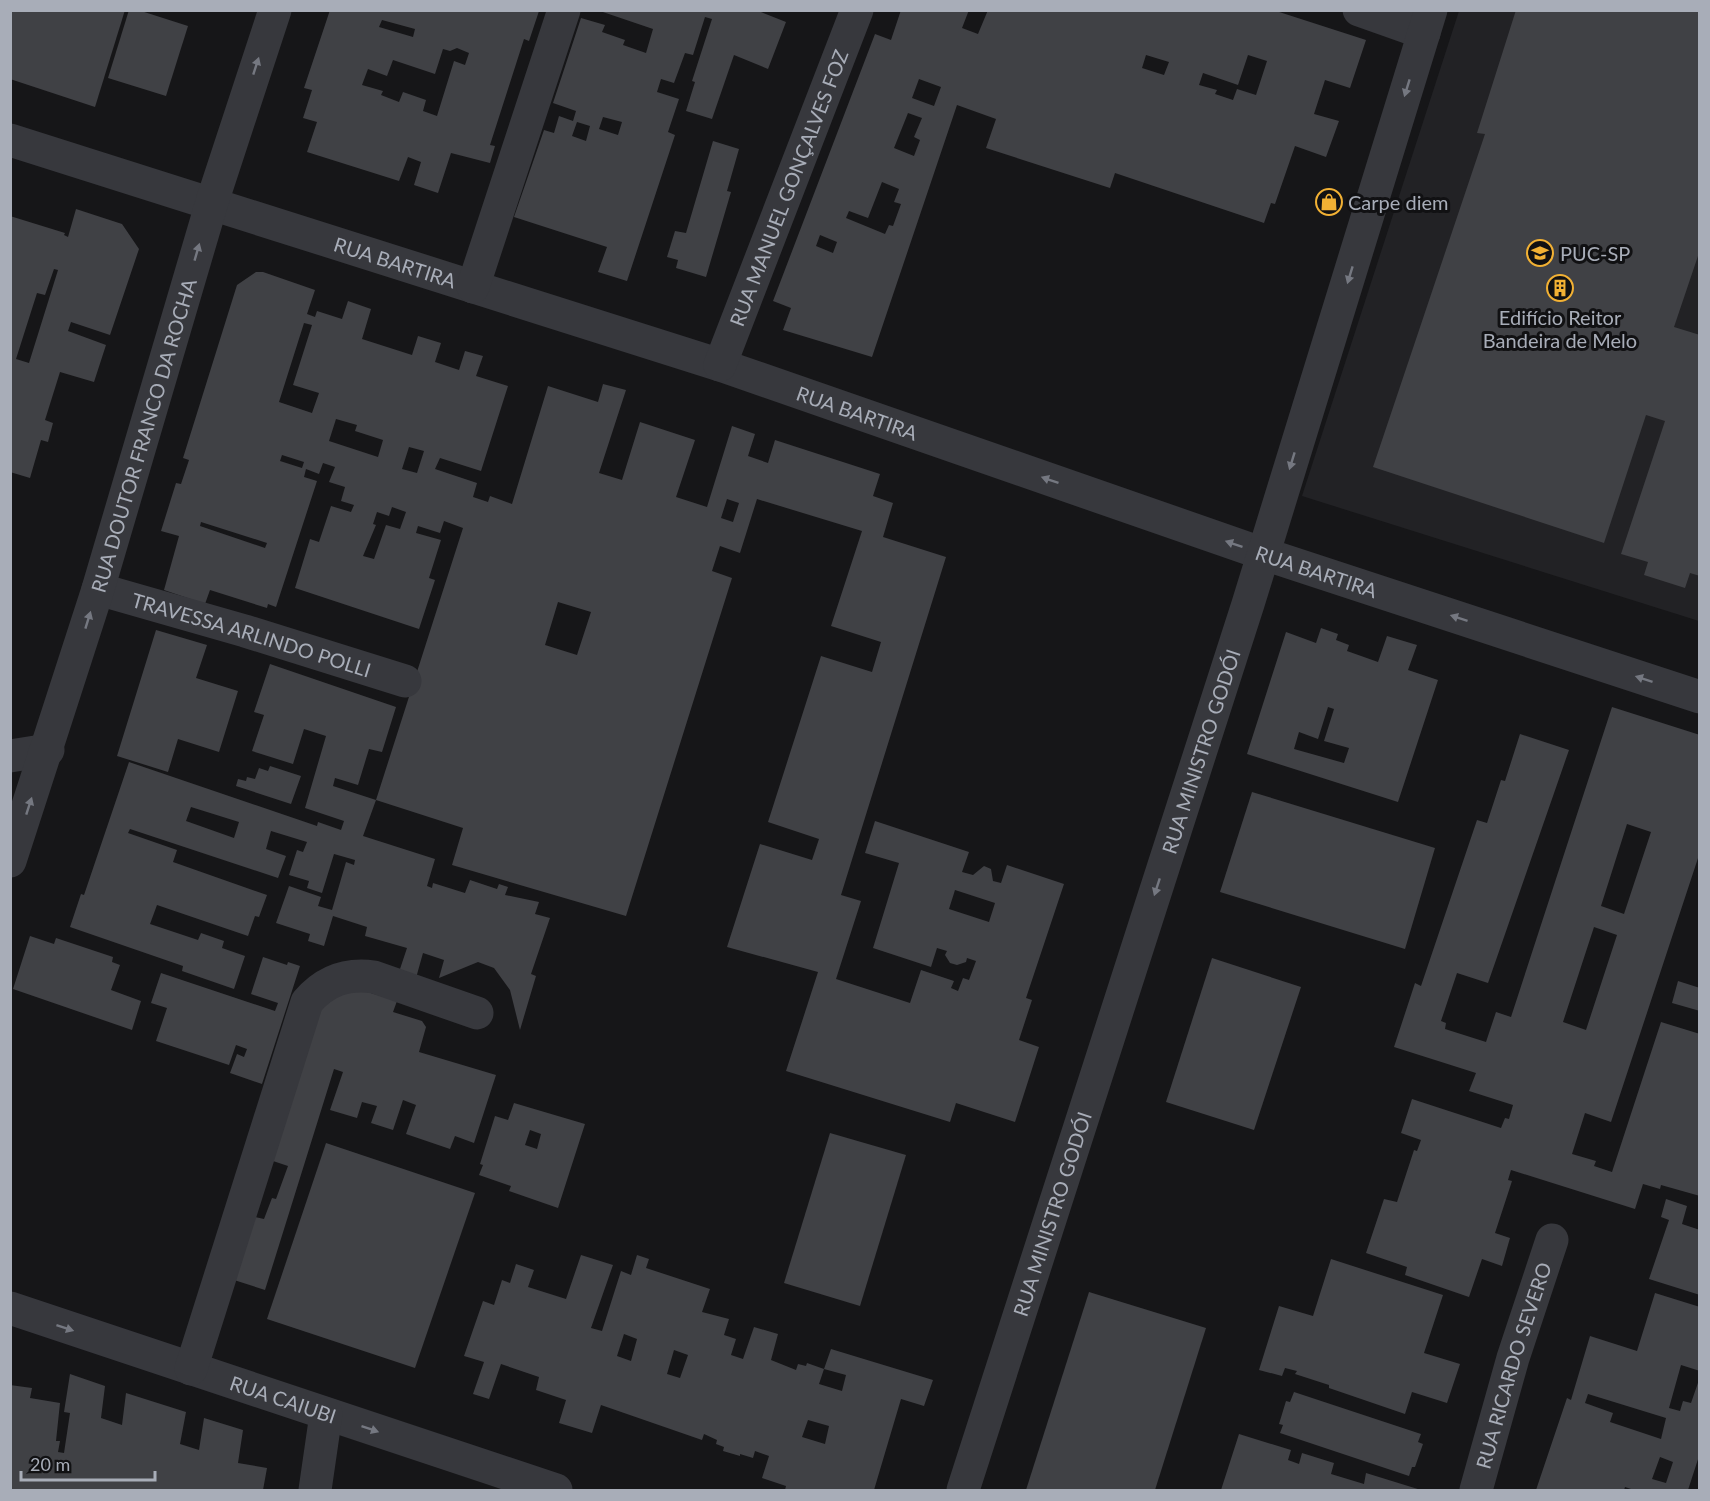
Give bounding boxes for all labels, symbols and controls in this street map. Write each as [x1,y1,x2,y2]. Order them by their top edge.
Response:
street label: RUA MANUEL GONÇALVES FOZ [724,46,853,330]
one-way arrow [252,57,262,75]
one-way arrow [1402,80,1411,98]
shop icon: Carpe diem [1314,187,1344,217]
place label: Carpe diem [1348,190,1448,214]
street label: RUA BARTIRA [331,231,460,293]
school or university icon: PUC-SP [1525,238,1555,268]
place label: PUC-SP [1560,241,1630,265]
one-way arrow [193,243,202,261]
one-way arrow [1345,266,1354,284]
building icon: Edifício Reitor Bandeira de Melo [1545,273,1575,303]
street label: RUA DOUTOR FRANCO DA ROCHA [86,275,201,595]
place label: Edifício Reitor Bandeira de Melo [1483,305,1637,352]
street label: RUA BARTIRA [793,381,921,445]
one-way arrow [1287,452,1296,470]
one-way arrow [1040,474,1058,484]
one-way arrow [1225,538,1243,548]
street label: RUA BARTIRA [1252,540,1381,603]
street label: TRAVESSA ARLINDO POLLI [129,587,374,682]
one-way arrow [84,611,93,629]
one-way arrow [1450,613,1468,623]
street label: RUA MINISTRO GODÓI [1156,646,1245,857]
one-way arrow [1635,674,1653,683]
one-way arrow [25,797,34,815]
one-way arrow [1152,878,1161,896]
street label: RUA MINISTRO GODÓI [1008,1109,1096,1319]
street label: RUA RICARDO SEVERO [1471,1259,1556,1471]
one-way arrow [57,1323,75,1333]
street label: RUA CAIUBI [227,1370,339,1428]
one-way arrow [361,1425,379,1435]
scale bar [21,1444,154,1482]
text: 20 m [30,1453,70,1475]

